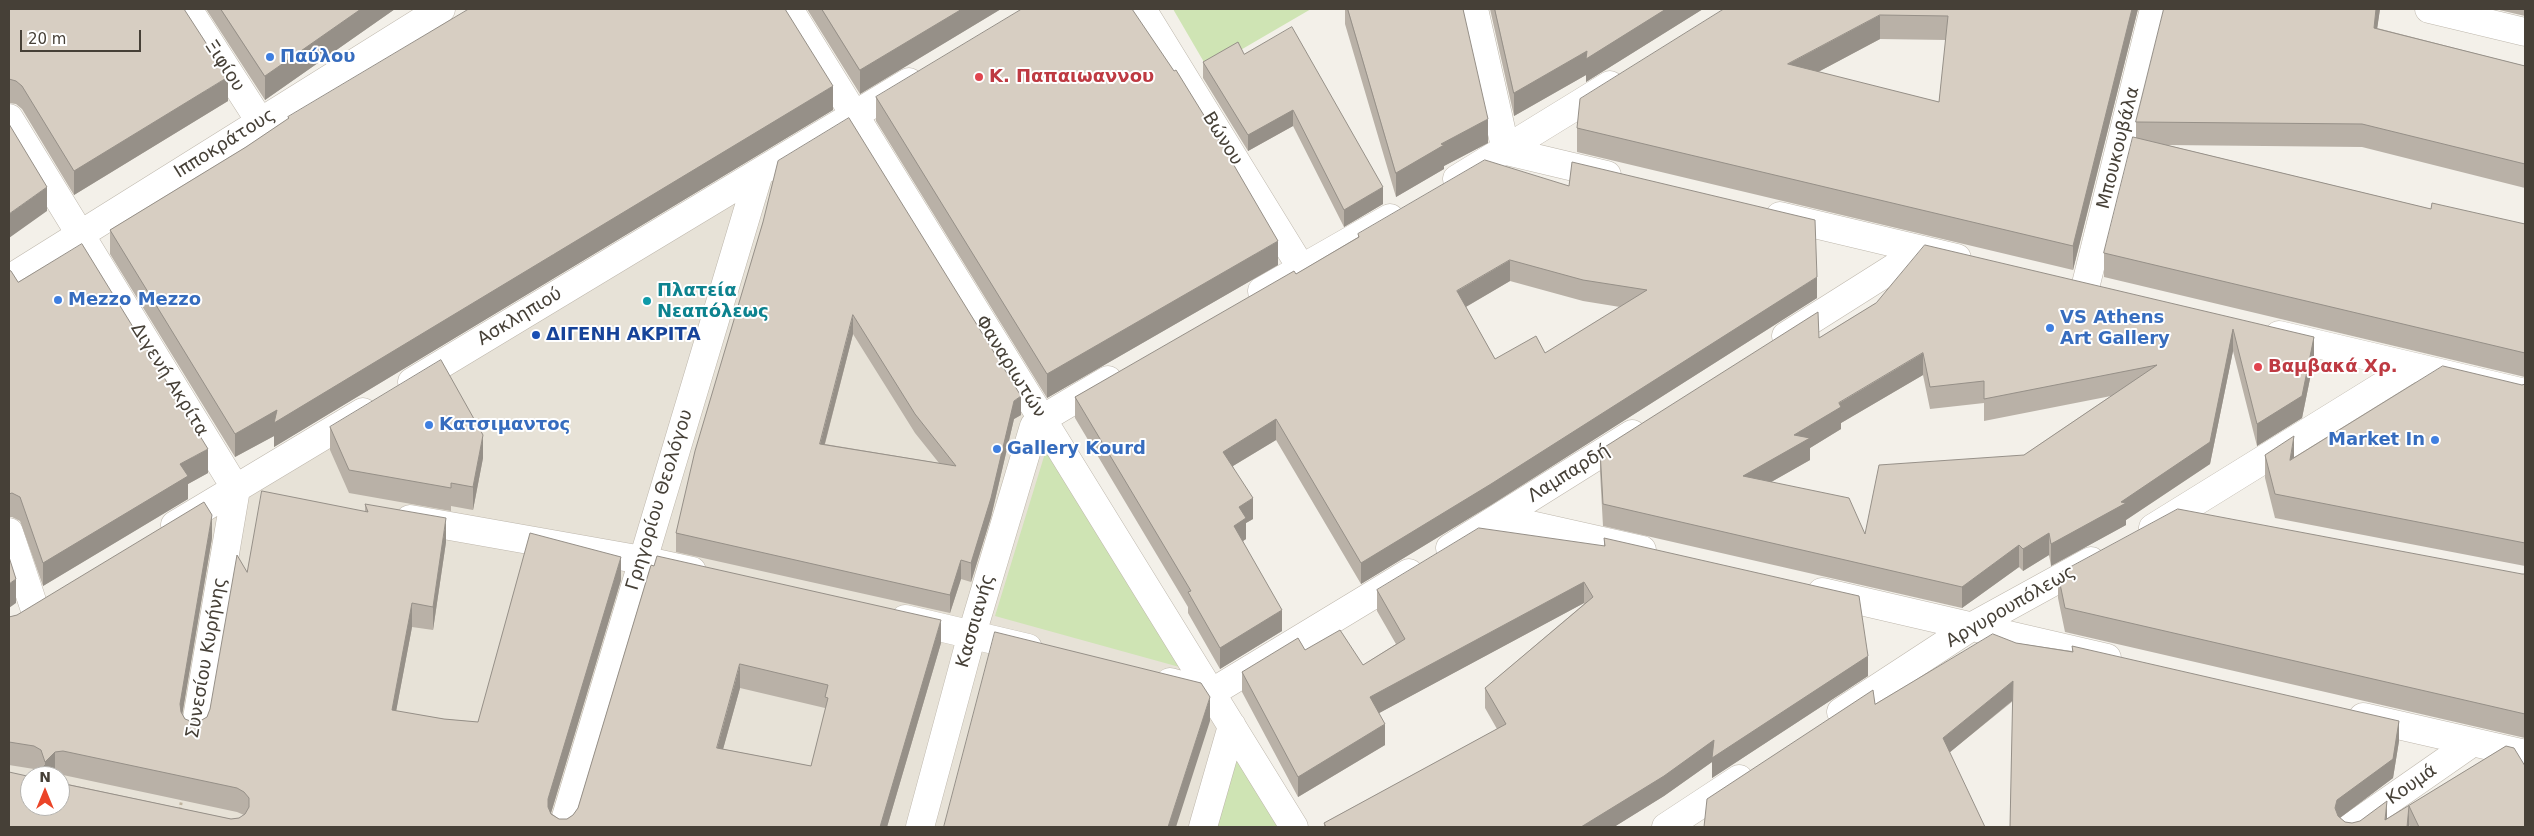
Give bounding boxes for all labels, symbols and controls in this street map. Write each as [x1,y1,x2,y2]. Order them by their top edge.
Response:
scale bar [22,20,144,52]
text: 20 m [28,30,66,48]
street label: Ξιφίου [199,36,249,96]
place label: Παύλου [280,46,355,68]
marker: Παύλου [264,51,276,63]
place label: Κ. Παπαιωαννου [989,66,1154,88]
marker: Κ. Παπαιωαννου [973,71,985,83]
street label: Μπουκουβάλα [2093,84,2145,212]
street label: Ιπποκράτους [171,104,279,184]
street label: Βώνου [1197,108,1247,170]
place label: Πλατεία Νεαπόλεως [657,280,769,322]
street label: Ασκληπιού [474,283,566,351]
place label: Mezzo Mezzo [68,289,201,311]
marker: Mezzo Mezzo [52,294,64,306]
marker: Πλατεία Νεαπόλεως [641,295,653,307]
place label: VS Athens Art Gallery [2060,307,2170,350]
street label: Φαναριωτών [970,312,1050,422]
street label: Διγενή Ακρίτα [126,320,212,440]
marker: VS Athens Art Gallery [2044,322,2056,334]
place label: ΔΙΓΕΝΗ ΑΚΡΙΤΑ [546,324,701,346]
marker: ΔΙΓΕΝΗ ΑΚΡΙΤΑ [530,329,542,341]
place label: Βαμβακά Χρ. [2268,356,2398,378]
marker: Βαμβακά Χρ. [2252,361,2264,373]
street label: Γρηγορίου Θεολόγου [622,407,698,593]
place label: Κατσιμαντος [439,414,570,436]
marker: Κατσιμαντος [423,419,435,431]
place label: Market In [2328,429,2425,451]
marker: Market In [2429,434,2441,446]
place label: Gallery Kourd [1007,438,1146,460]
street label: Λαμπαρδή [1524,440,1614,508]
marker: Gallery Kourd [991,443,1003,455]
street label: Αργυρουπόλεως [1943,561,2079,653]
street label: Κασσιανής [952,572,1000,670]
street label: Συνεσίου Κυρήνης [182,576,232,740]
street label: Κουμά [2383,760,2441,810]
north arrow [20,766,70,816]
text: N [39,769,51,785]

